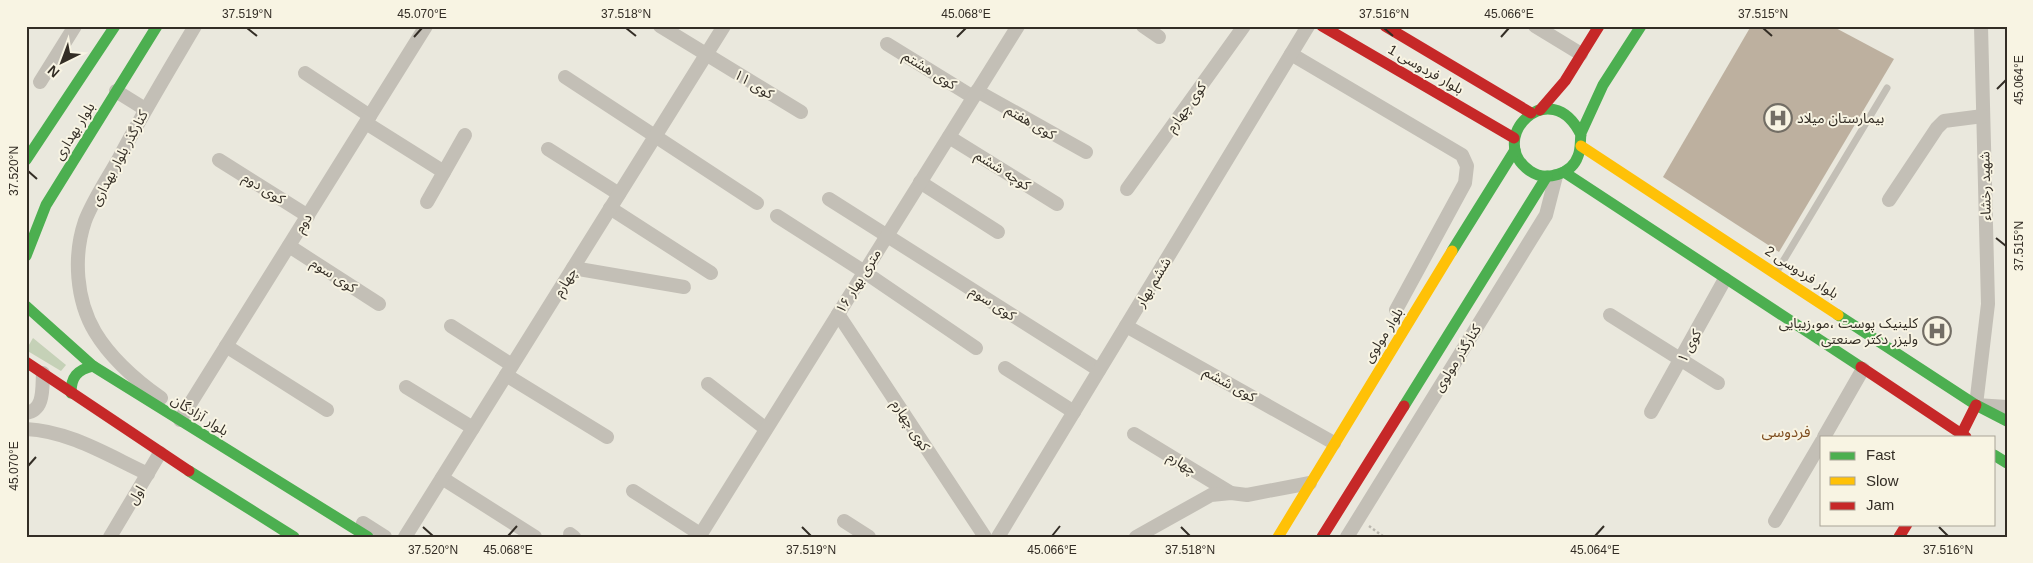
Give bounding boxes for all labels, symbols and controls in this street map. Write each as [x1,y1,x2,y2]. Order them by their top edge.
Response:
text: 37.519°N [222,7,272,21]
text: 45.070°E [397,7,447,21]
text: 37.518°N [601,7,651,21]
text: 45.068°E [941,7,991,21]
text: 37.516°N [1359,7,1409,21]
text: 45.066°E [1484,7,1534,21]
text: 37.515°N [1738,7,1788,21]
north arrow [38,38,88,88]
street label: بلوار فردوسی 1 [1385,41,1467,98]
street label: کوی هشتم [899,47,960,95]
text: 45.064°E [2012,55,2026,105]
text: N [44,62,62,81]
street label: کوی ۱۱ [731,66,777,103]
street label: کوی چهارم [1163,79,1212,137]
street label: بلوار بهداری [50,99,99,163]
street label: کوی هفتم [1002,101,1059,145]
hospital icon: بیمارستان میلاد [1763,103,1793,133]
street label: کنارگذر بلوار بهداری [87,107,152,209]
place label: بیمارستان میلاد [1797,110,1884,127]
text: 37.520°N [7,146,21,196]
street label: کوچه ششم [971,147,1034,196]
street label: شهید رخشاء [1976,151,1995,221]
street label: کوی دوم [238,169,288,210]
street label: دوم [291,210,318,237]
text: 37.515°N [2012,221,2026,271]
street label: بلوار فردوسی 2 [1762,242,1842,303]
street label: ۱۶ متری بهار [832,246,885,317]
street label: کوی سوم [307,254,360,298]
street label: ششم بهار [1132,254,1177,312]
street label: چهارم [550,265,582,301]
street label: کوی سوم [966,282,1019,326]
street label: بلوار مولوی [1360,304,1407,366]
place label: کلینیک پوست ،مو،زیبایی ولیزر دکتر صنعتی [1779,315,1918,348]
hospital icon: کلینیک پوست ،مو،زیبایی ولیزر دکتر صنعتی [1922,316,1952,346]
street label: کنارگذر مولوی [1430,321,1485,395]
street label: کوی ۱ [1674,327,1705,366]
street label: کوی ششم [1199,363,1259,408]
street label: بلوار آزادگان [168,391,232,440]
street label: کوی چهارم [886,396,934,455]
district label: فردوسی [1762,423,1811,441]
legend [1820,436,1996,526]
text: 45.070°E [7,441,21,491]
text: Fast [1866,446,1896,463]
street label: چهارم [1163,448,1199,480]
text: Slow [1866,472,1899,489]
street label: اول [124,483,149,508]
text: Jam [1866,496,1894,513]
text: 37.520°N [408,543,458,557]
text: 45.068°E [483,543,533,557]
text: 37.519°N [786,543,836,557]
text: 45.066°E [1027,543,1077,557]
text: 37.518°N [1165,543,1215,557]
text: 45.064°E [1570,543,1620,557]
text: 37.516°N [1923,543,1973,557]

